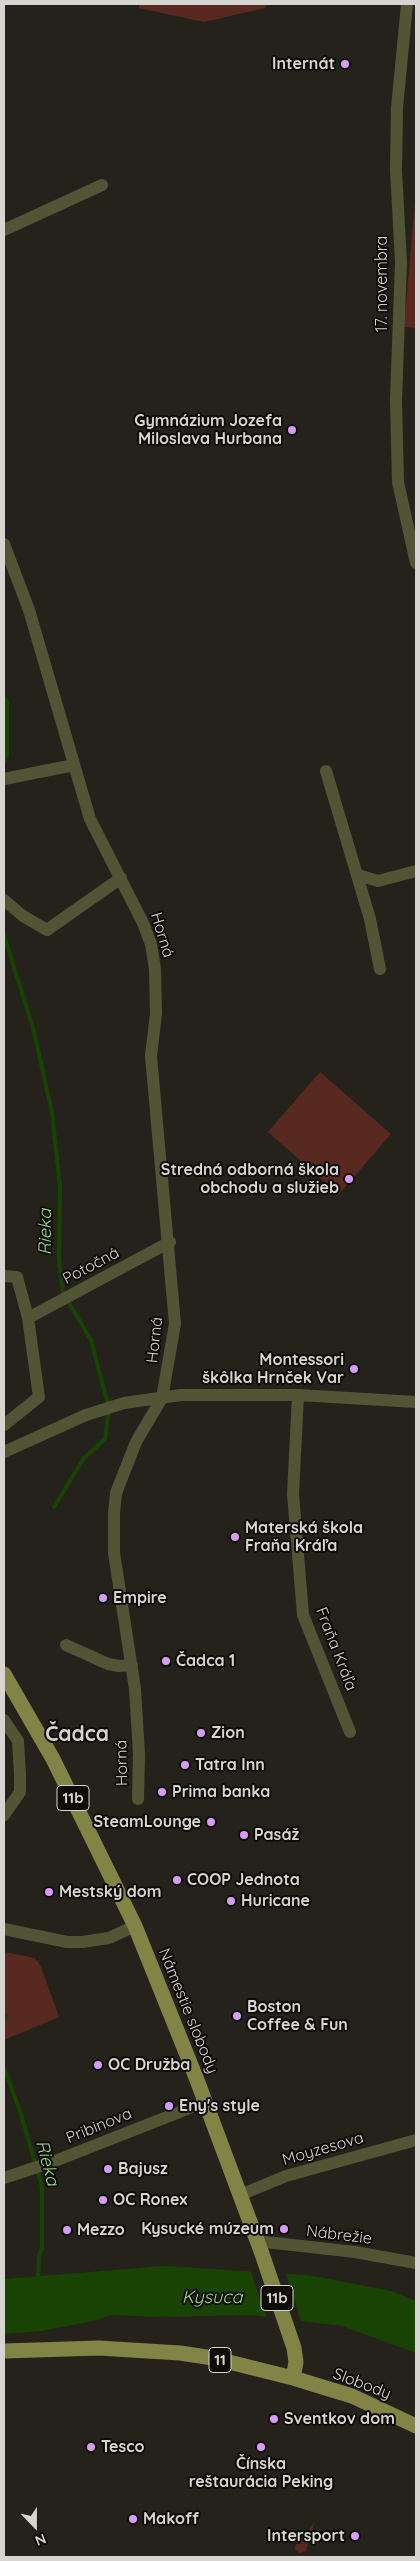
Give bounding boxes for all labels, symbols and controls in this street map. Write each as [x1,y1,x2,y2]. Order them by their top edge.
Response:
place label: Internát [272,54,335,74]
marker: Internát [339,58,351,70]
street label: 17. novembra [372,236,392,332]
place label: Gymnázium Jozefa Miloslava Hurbana [134,411,282,449]
marker: Gymnázium Jozefa Miloslava Hurbana [286,424,298,436]
street label: Horná [146,910,178,960]
place label: Stredná odborná škola obchodu a služieb [161,1160,339,1198]
marker: Stredná odborná škola obchodu a služieb [343,1173,355,1185]
water label: Rieka [35,1209,57,1255]
street label: Potočná [59,1243,123,1289]
street label: Horná [143,1316,167,1364]
place label: Montessori škôlka Hrnček Var [202,1350,344,1388]
marker: Montessori škôlka Hrnček Var [348,1363,360,1375]
place label: Materská škola Fraňa Kráľa [245,1518,363,1556]
marker: Materská škola Fraňa Kráľa [229,1531,241,1543]
place label: Empire [113,1588,167,1608]
marker: Empire [97,1592,109,1604]
street label: Fraňa Kráľa [311,1605,361,1693]
place label: Čadca 1 [176,1651,235,1671]
marker: Čadca 1 [160,1655,172,1667]
district label: Čadca [45,1722,109,1748]
place label: Zion [211,1723,245,1743]
marker: Zion [195,1727,207,1739]
street label: Horná [112,1740,132,1786]
place label: Tatra Inn [195,1755,265,1775]
marker: Tatra Inn [179,1759,191,1771]
place label: Prima banka [172,1782,270,1802]
road number: 11b [57,1786,89,1810]
marker: Prima banka [156,1786,168,1798]
place label: SteamLounge [93,1812,201,1832]
marker: SteamLounge [205,1816,217,1828]
place label: Pasáž [254,1825,299,1845]
marker: Pasáž [238,1829,250,1841]
place label: COOP Jednota [187,1870,300,1890]
marker: COOP Jednota [171,1874,183,1886]
place label: Mestský dom [59,1882,162,1902]
marker: Mestský dom [43,1886,55,1898]
place label: Huricane [241,1891,310,1911]
marker: Huricane [225,1895,237,1907]
street label: Námestie slobody [154,1945,222,2077]
place label: Boston Coffee & Fun [247,1997,348,2035]
marker: Boston Coffee & Fun [231,2010,243,2022]
place label: OC Družba [108,2055,190,2075]
marker: OC Družba [92,2059,104,2071]
place label: Eny's style [179,2096,260,2116]
marker: Eny's style [163,2100,175,2112]
street label: Pribinova [63,2104,135,2148]
street label: Moyzesova [280,2128,366,2170]
water label: Rieka [31,2138,63,2188]
place label: Bajusz [118,2159,168,2179]
marker: Bajusz [102,2163,114,2175]
place label: OC Ronex [113,2190,187,2210]
marker: OC Ronex [97,2194,109,2206]
place label: Kysucké múzeum [141,2219,274,2239]
place label: Mezzo [77,2220,125,2240]
street label: Nábrežie [305,2221,373,2249]
marker: Kysucké múzeum [278,2223,290,2235]
marker: Mezzo [61,2224,73,2236]
road number: 11b [261,2286,293,2310]
water label: Kysuca [182,2287,242,2309]
road number: 11 [209,2348,231,2372]
street label: Slobody [330,2364,394,2404]
place label: Sventkov dom [284,2409,395,2429]
marker: Sventkov dom [268,2413,280,2425]
place label: Tesco [101,2437,145,2457]
marker: Tesco [85,2441,97,2453]
marker: Čínska reštaurácia Peking [255,2441,267,2453]
place label: Čínska reštaurácia Peking [189,2454,333,2492]
north arrow [10,2501,60,2551]
place label: Makoff [143,2509,199,2529]
marker: Makoff [127,2513,139,2525]
place label: Intersport [267,2526,345,2546]
text: N [32,2530,49,2550]
marker: Intersport [349,2530,361,2542]

